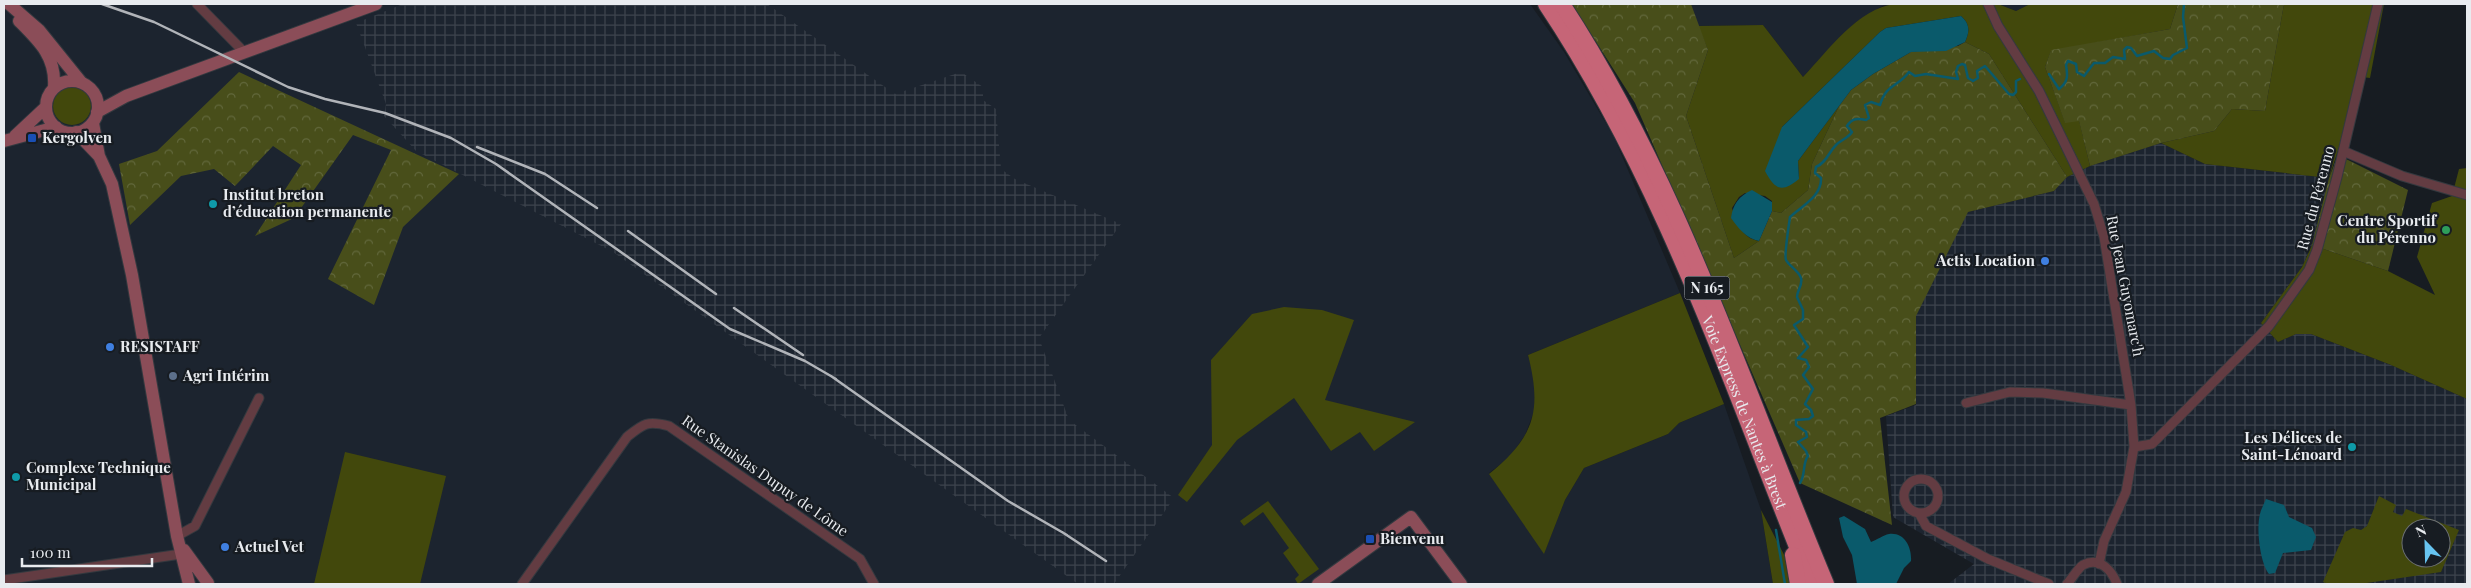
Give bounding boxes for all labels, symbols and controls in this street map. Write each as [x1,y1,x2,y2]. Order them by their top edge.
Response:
place label: Kergolven [42,127,113,147]
marker: Kergolven [26,132,38,144]
street label: Rue du Pérenno [2291,143,2339,252]
place label: Institut breton d’éducation permanente [223,184,391,221]
marker: Institut breton d’éducation permanente [207,198,219,210]
place label: Centre Sportif du Pérenno [2337,210,2438,247]
street label: Rue Jean Guyomarc'h [2103,214,2149,358]
marker: Centre Sportif du Pérenno [2440,224,2452,236]
place label: Actis Location [1936,250,2036,270]
marker: Actis Location [2039,255,2051,267]
road number: N 165 [1684,276,1730,300]
street label: Voie Express de Nantes à Brest [1697,312,1792,512]
place label: RESISTAFF [120,336,200,356]
marker: RESISTAFF [104,341,116,353]
place label: Agri Intérim [182,365,270,385]
marker: Agri Intérim [167,370,179,382]
street label: Rue Stanislas Dupuy de Lôme [678,410,853,540]
place label: Les Délices de Saint-Lénoard [2241,427,2342,464]
marker: Les Délices de Saint-Lénoard [2346,441,2358,453]
place label: Complexe Technique Municipal [26,457,171,494]
marker: Complexe Technique Municipal [10,471,22,483]
north arrow [2401,518,2451,568]
text: N [2412,520,2429,541]
place label: Bienvenu [1380,528,1444,548]
marker: Bienvenu [1364,533,1376,545]
scale bar [22,536,152,568]
place label: Actuel Vet [234,536,305,556]
marker: Actuel Vet [219,541,231,553]
text: 100 m [30,542,71,562]

